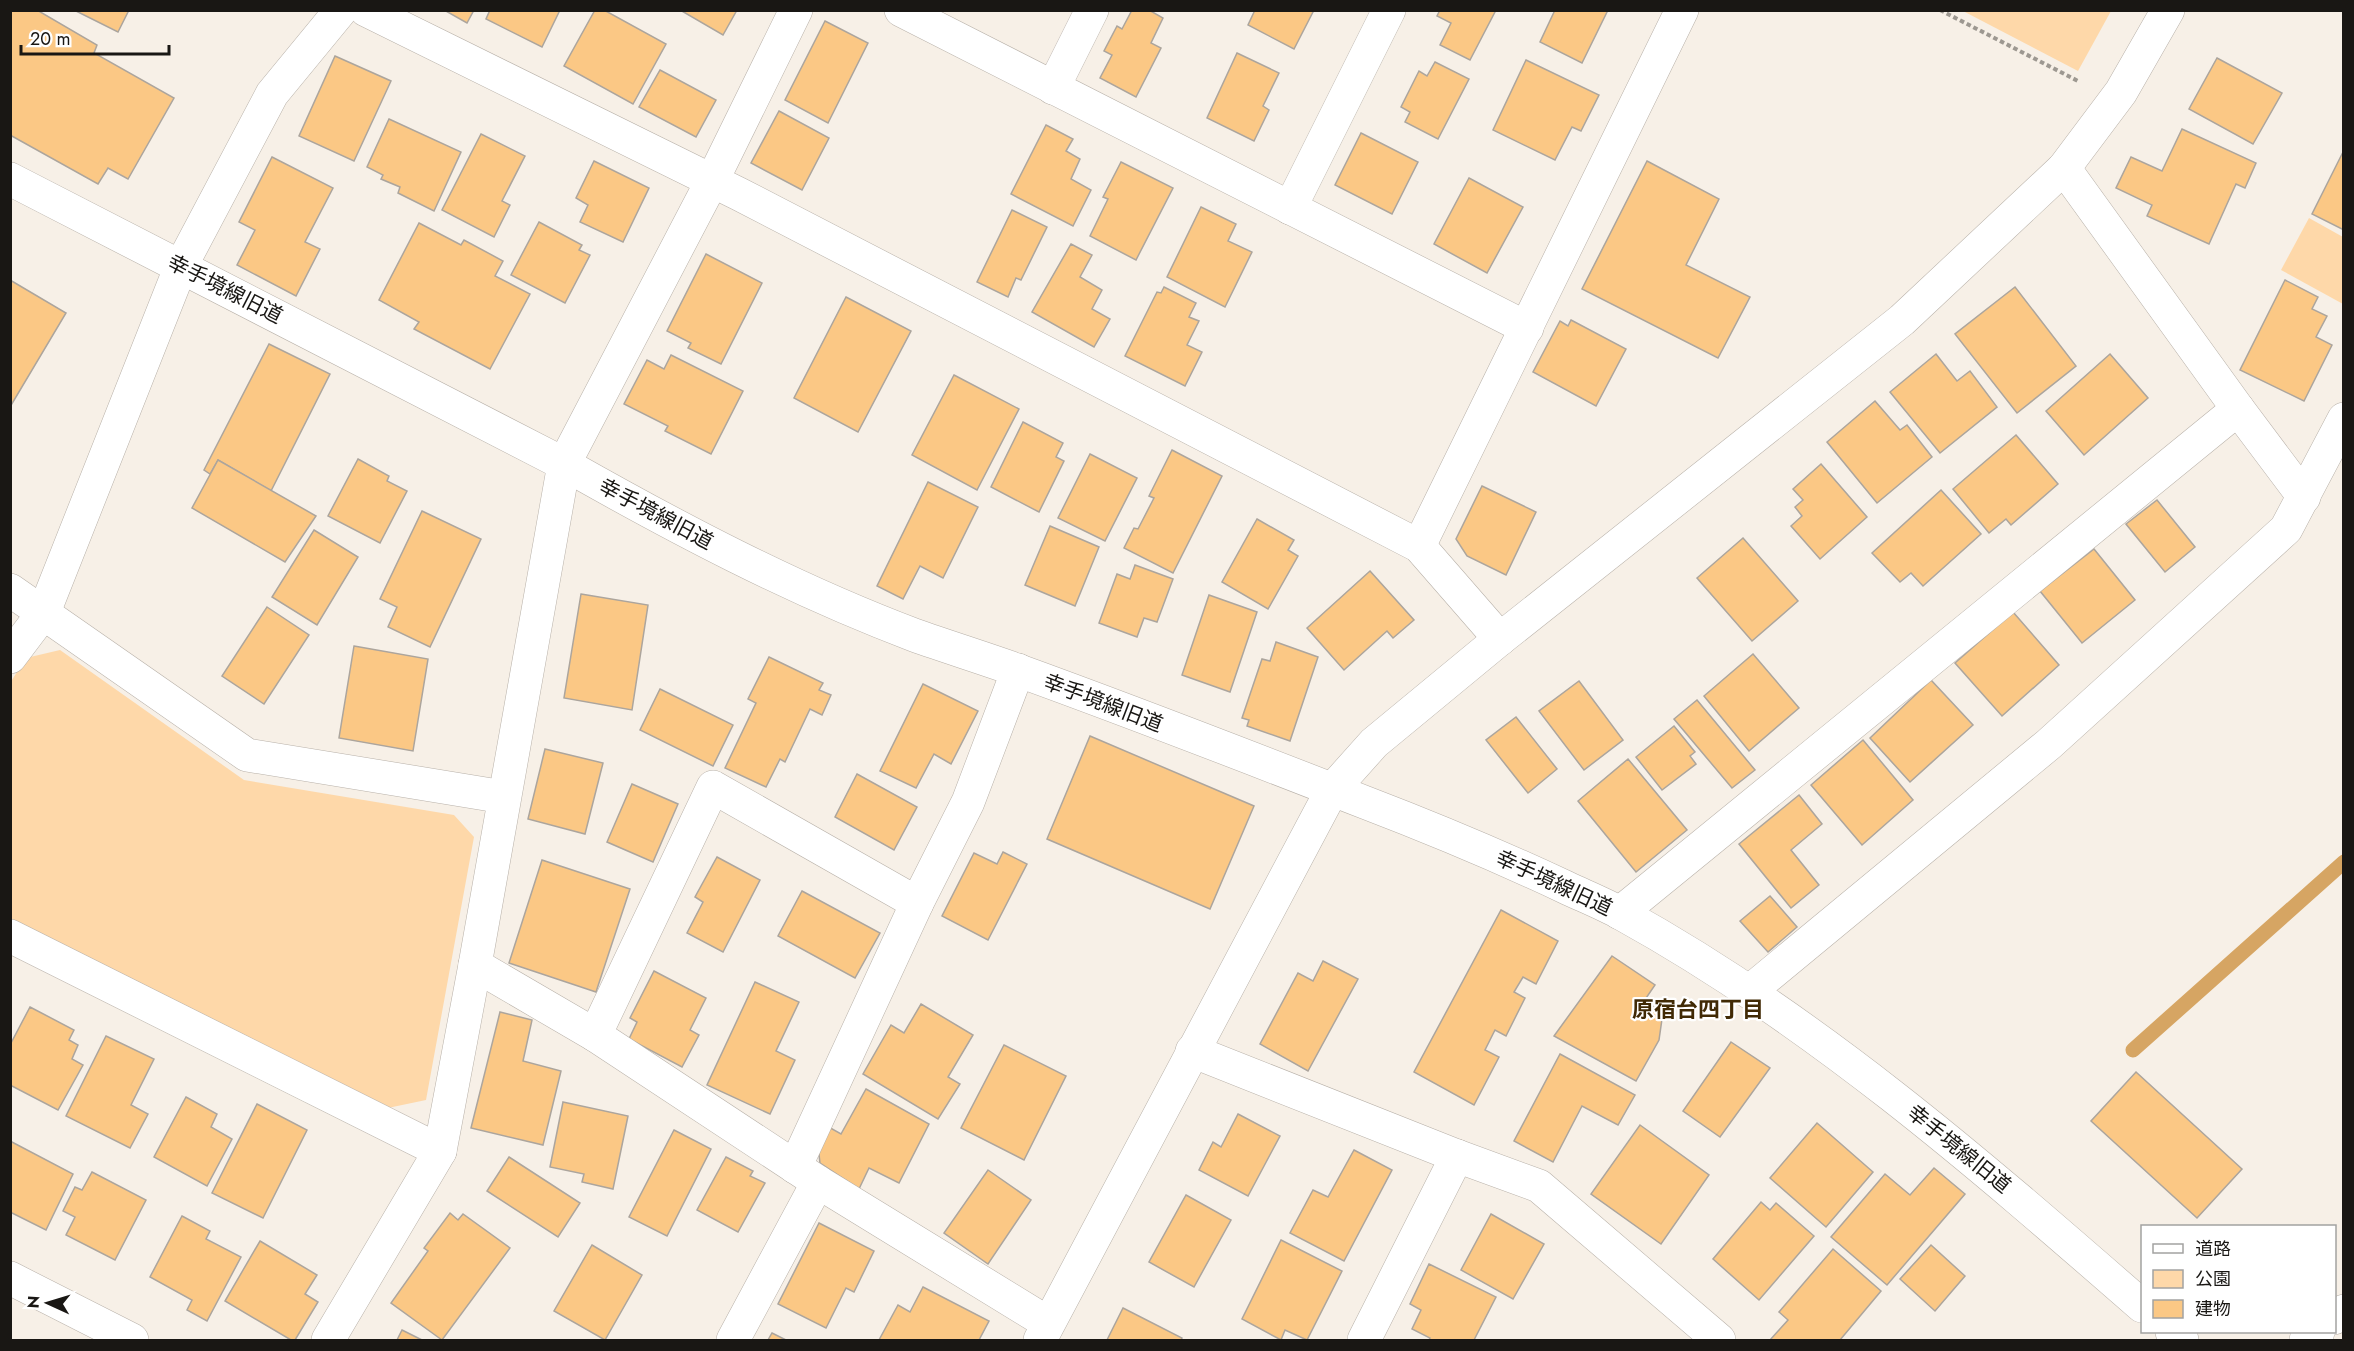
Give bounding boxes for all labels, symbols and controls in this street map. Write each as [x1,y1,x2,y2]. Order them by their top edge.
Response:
scale bar [21,18,170,56]
text: 20 m [30,26,70,52]
street label: 幸手境線旧道 [162,247,288,331]
street label: 幸手境線旧道 [593,471,719,557]
street label: 幸手境線旧道 [1039,666,1167,740]
street label: 幸手境線旧道 [1491,843,1617,923]
district label: 原宿台四丁目 [1632,993,1764,1025]
street label: 幸手境線旧道 [1901,1098,2017,1200]
legend [2141,1225,2336,1333]
text: 道路 [2195,1236,2231,1262]
text: 公園 [2195,1266,2231,1292]
north arrow [18,1273,78,1333]
text: N [22,1295,45,1309]
text: 建物 [2195,1296,2231,1322]

